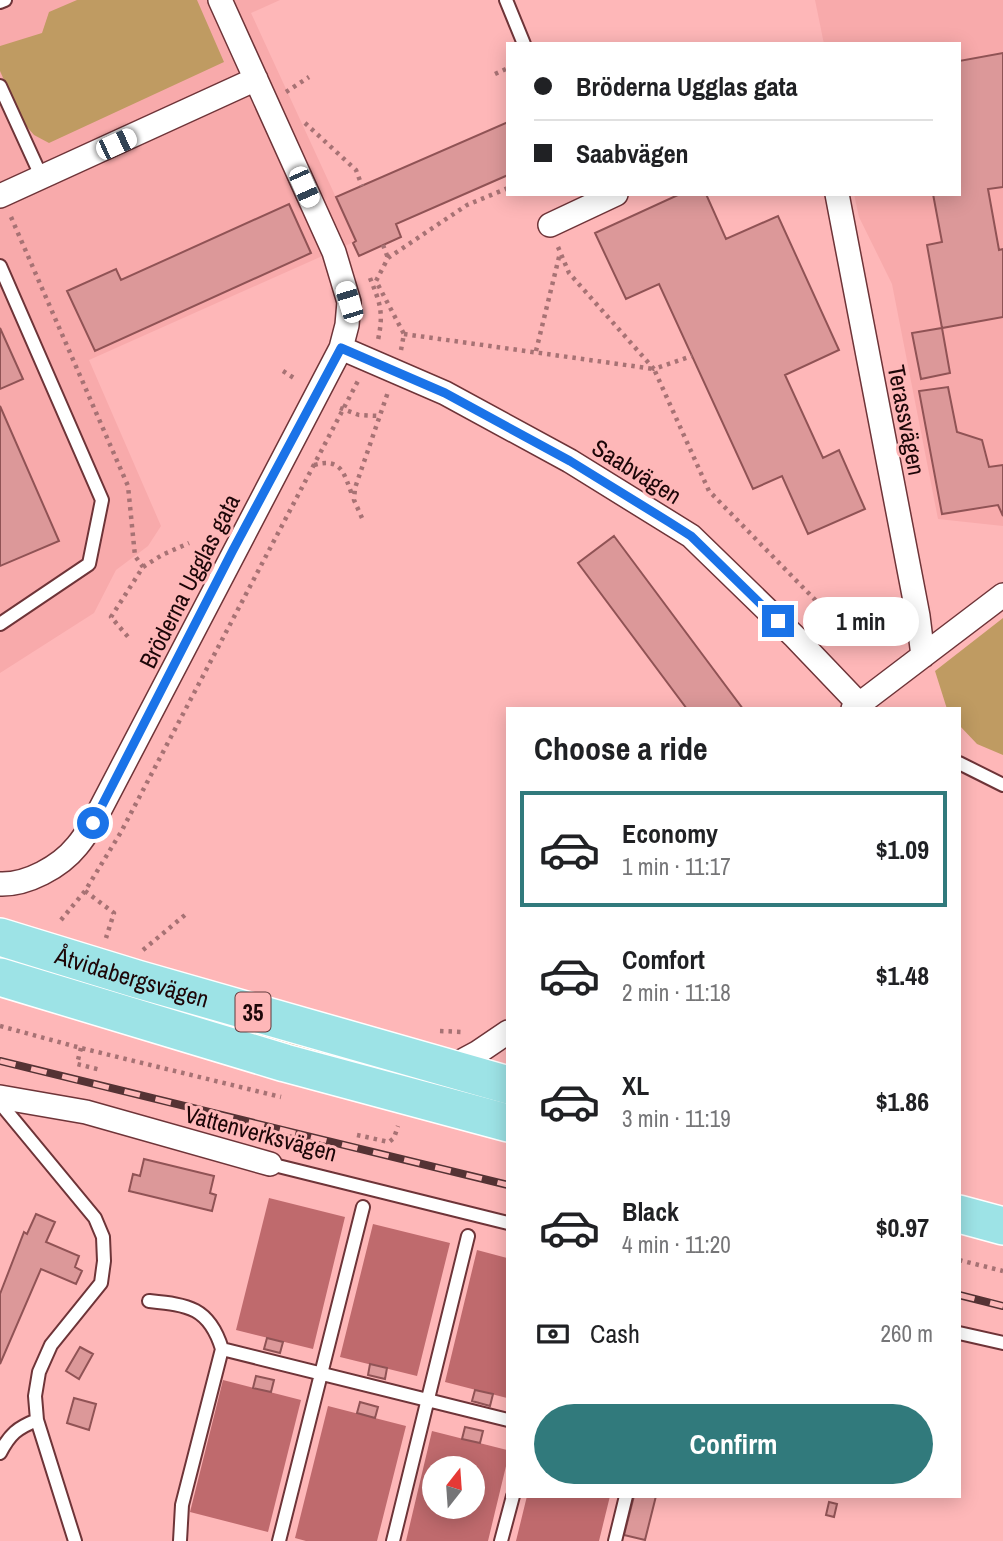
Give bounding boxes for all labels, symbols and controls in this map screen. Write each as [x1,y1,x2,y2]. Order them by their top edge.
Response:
text: Bröderna Ugglas gata [576,69,798,104]
car [93,126,140,162]
text: Saabvägen [576,136,689,171]
car [286,164,323,210]
car [333,279,366,325]
street label: Terassvägen [881,362,933,478]
street label: Saabvägen [586,431,688,511]
street label: Bröderna Ugglas gata [131,488,247,674]
callout: 1 min [802,596,918,646]
route end [762,605,794,637]
text: 1 min [836,606,886,637]
text: Choose a ride [534,727,708,770]
route start [77,807,109,839]
text: Economy [622,816,718,851]
icon: car [538,818,601,881]
text: $1.09 [876,832,929,867]
text: 1 min · 11:17 [622,851,731,882]
street label: Åtvidabergsvägen [50,939,213,1015]
text: Comfort [622,942,705,977]
icon: car [538,944,601,1007]
text: $1.48 [876,958,929,993]
text: 2 min · 11:18 [622,977,731,1008]
road number: 35 [236,993,270,1032]
text: XL [622,1068,649,1103]
icon: car [538,1070,601,1133]
text: $1.86 [876,1084,929,1119]
street label: Vattenverksvägen [181,1097,341,1169]
text: 3 min · 11:19 [622,1103,731,1134]
text: Black [622,1194,679,1229]
icon: car [538,1196,601,1259]
text: $0.97 [876,1210,929,1245]
text: 4 min · 11:20 [622,1229,731,1260]
icon: cash [534,1315,572,1353]
text: Cash [590,1316,640,1351]
text: 260 m [881,1318,933,1349]
button: Confirm [534,1404,933,1484]
north arrow [422,1456,485,1519]
map controls [422,1456,485,1519]

